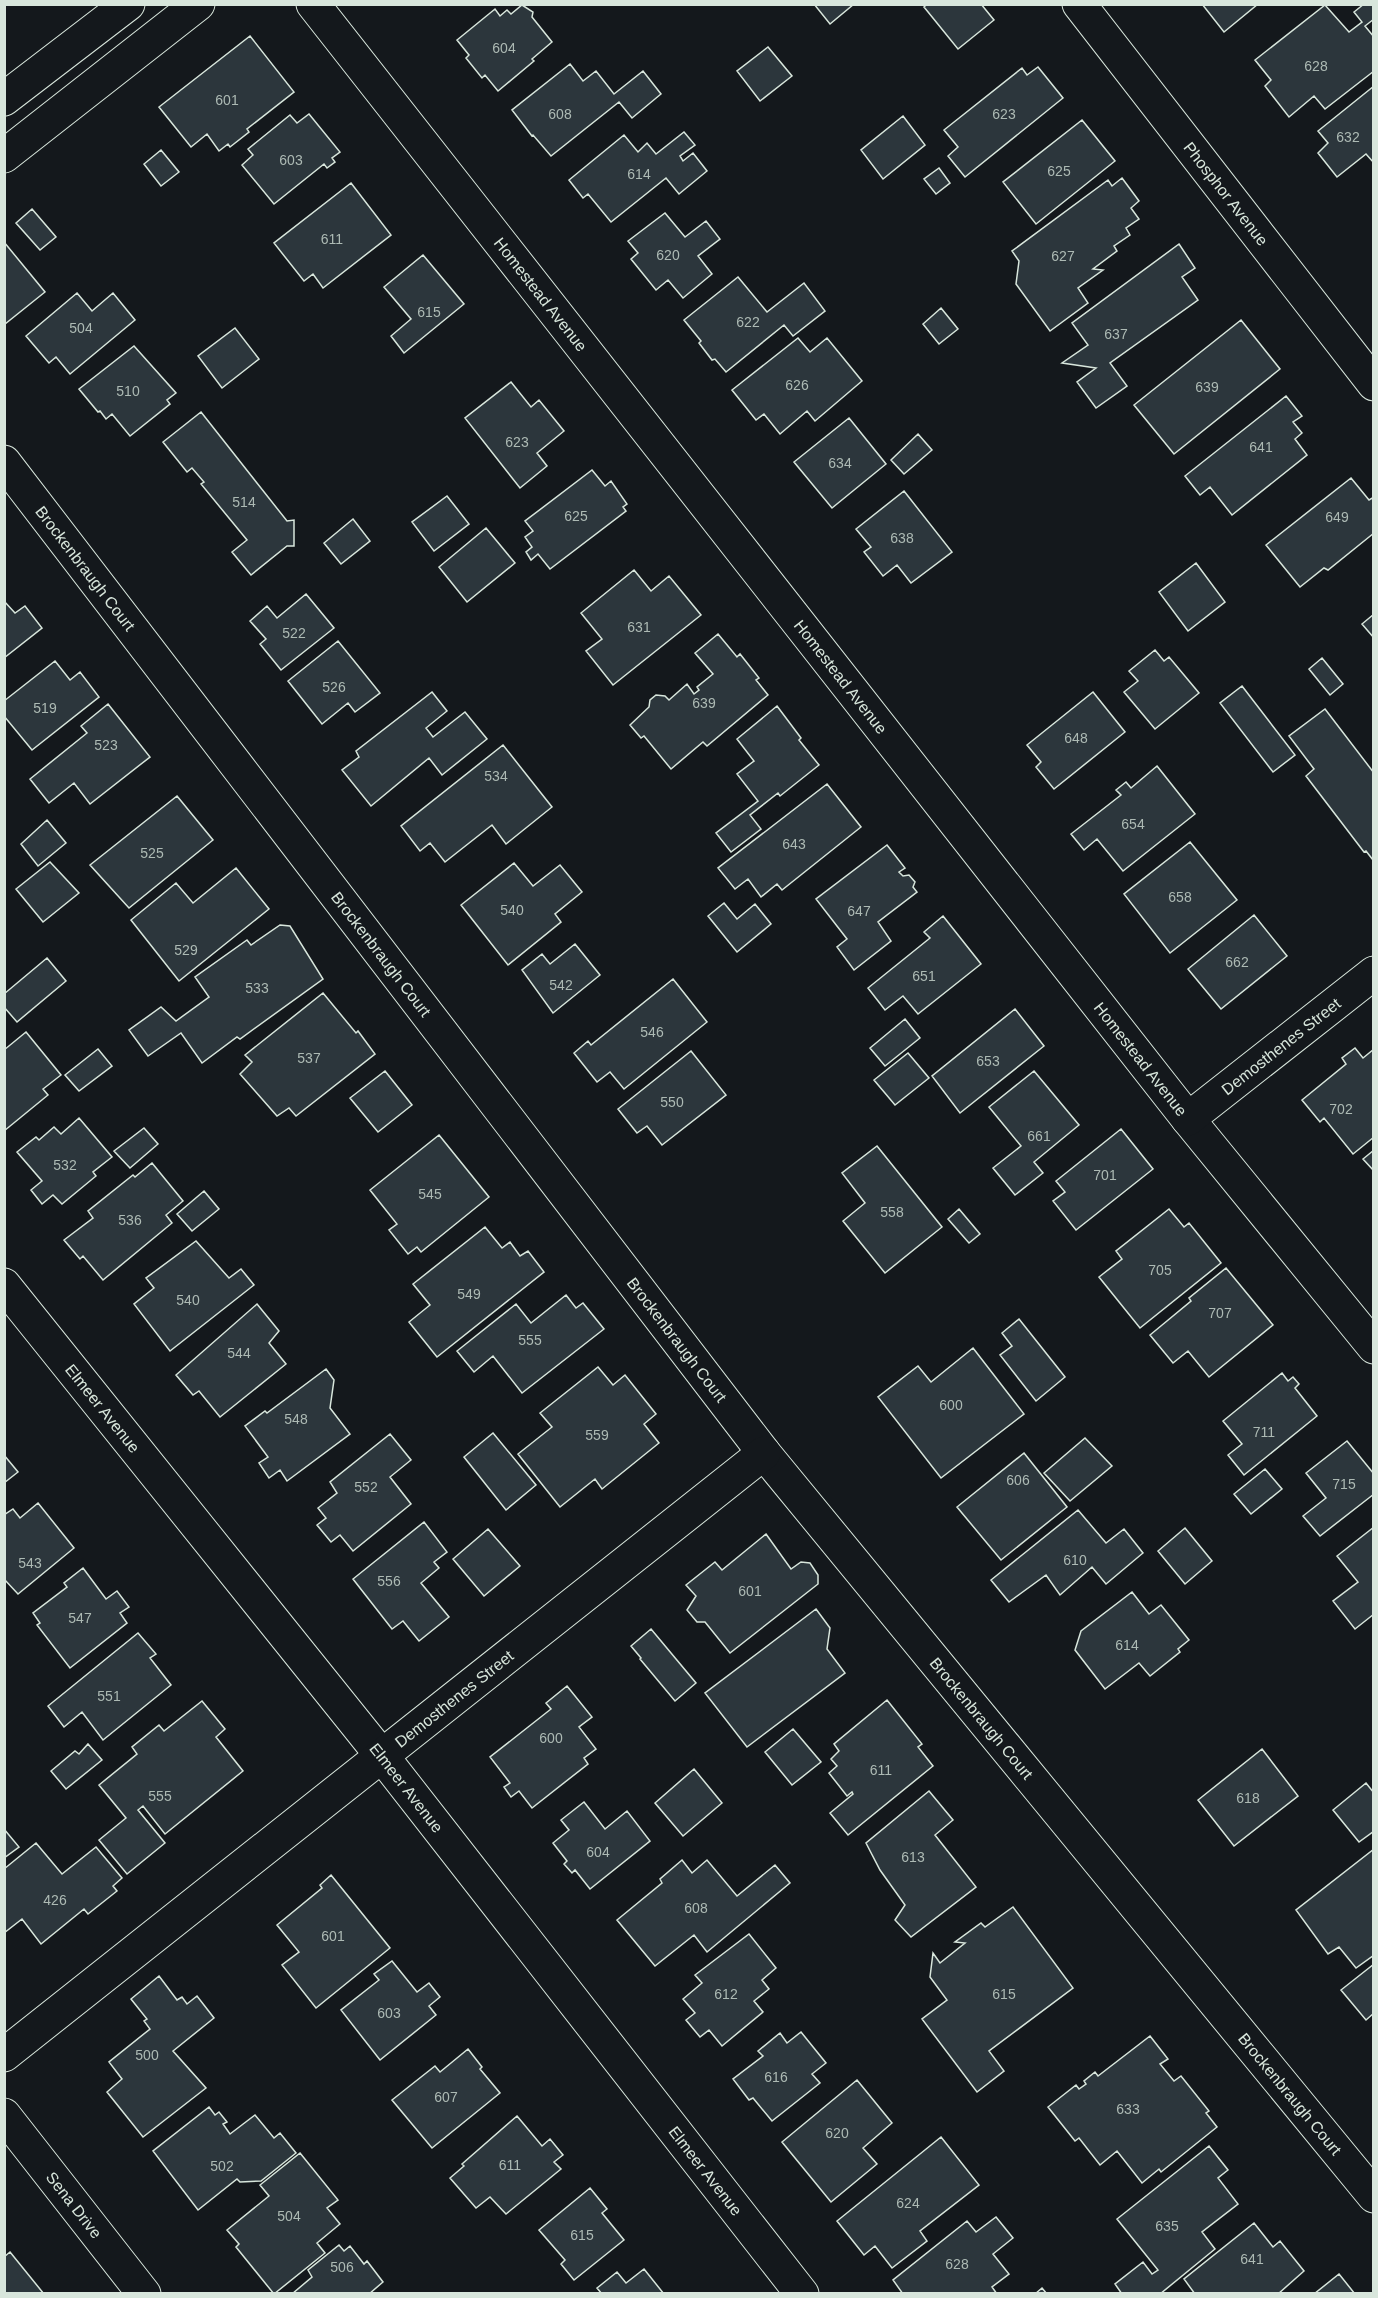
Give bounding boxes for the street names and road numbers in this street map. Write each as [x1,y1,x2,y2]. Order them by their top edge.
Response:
street label: Phosphor Avenue [1180,139,1271,249]
street label: Homestead Avenue [491,234,590,355]
street label: Brockenbraugh Court [32,503,139,635]
street label: Homestead Avenue [791,617,890,737]
street label: Brockenbraugh Court [328,889,434,1020]
street label: Demosthenes Street [1218,994,1344,1098]
street label: Homestead Avenue [1091,999,1190,1119]
street label: Brockenbraugh Court [624,1274,730,1406]
street label: Elmeer Avenue [62,1361,143,1456]
street label: Demosthenes Street [392,1647,517,1751]
street label: Brockenbraugh Court [926,1654,1037,1783]
street label: Elmeer Avenue [366,1740,446,1836]
street label: Brockenbraugh Court [1235,2030,1345,2159]
street label: Elmeer Avenue [665,2123,745,2219]
street label: Sena Drive [43,2169,105,2242]

